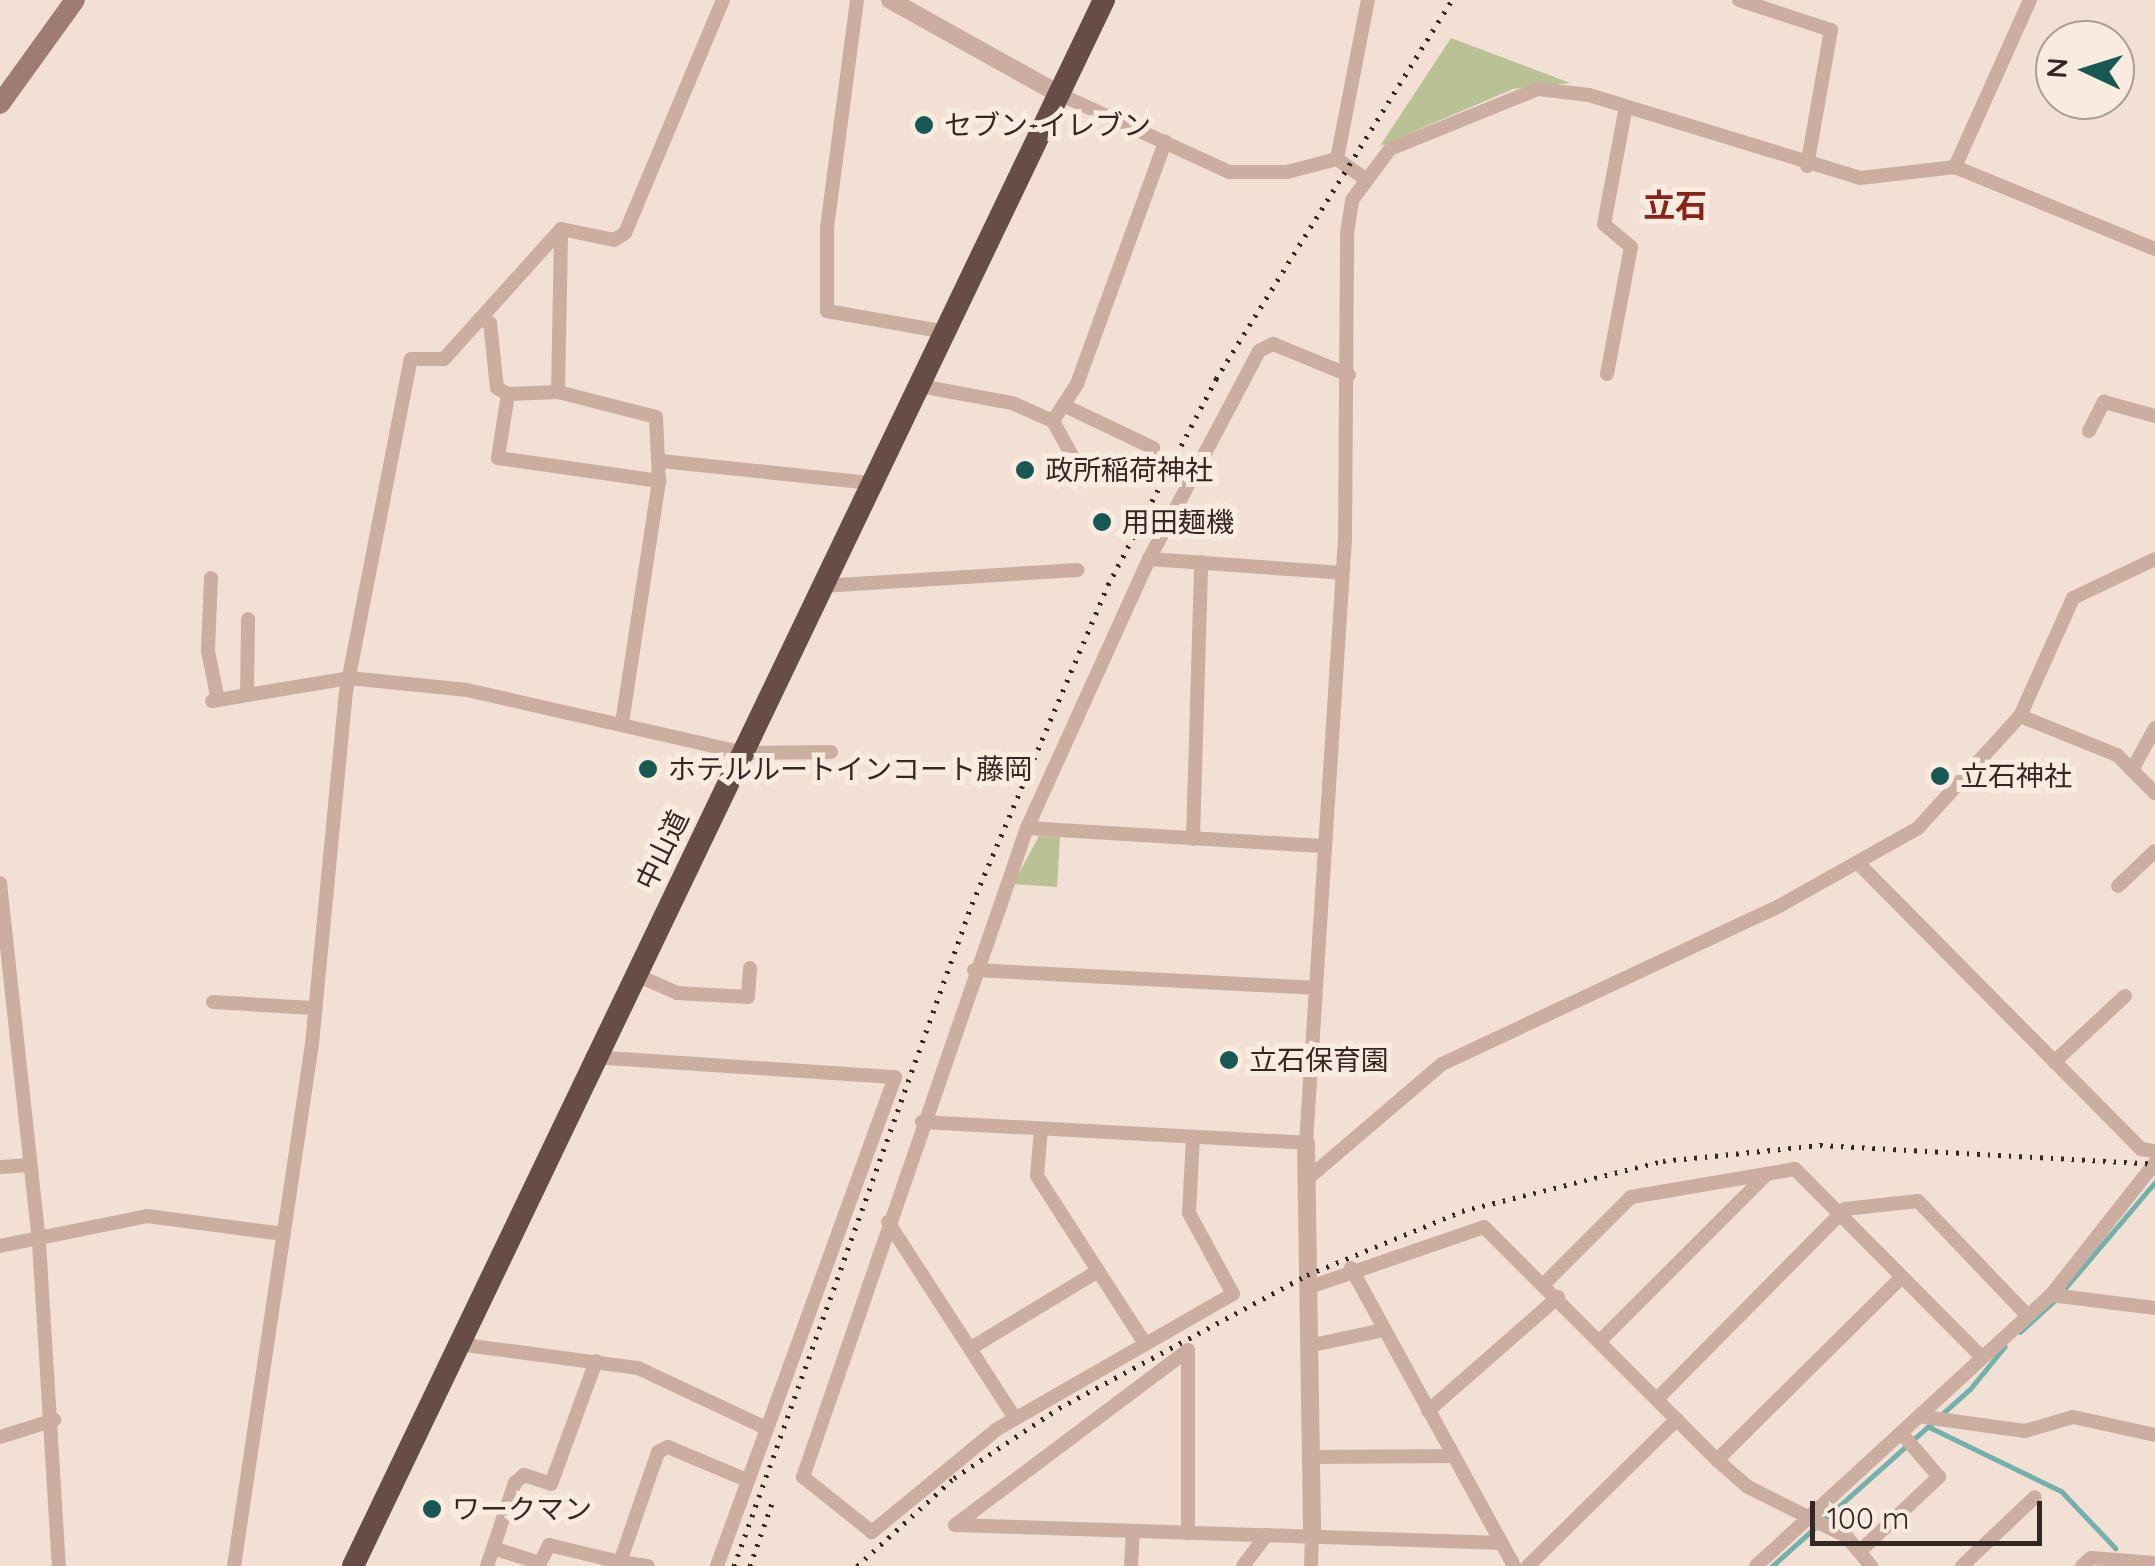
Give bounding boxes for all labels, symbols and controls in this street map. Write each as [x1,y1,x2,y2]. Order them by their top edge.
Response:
north arrow [2035,20,2135,120]
text: N [2038,57,2075,80]
place label: セブン-イレブン [944,108,1151,142]
marker: セブン-イレブン [913,114,935,136]
district label: 立石 [1643,186,1707,224]
place label: 政所稲荷神社 [1045,453,1213,487]
marker: 政所稲荷神社 [1014,459,1036,481]
place label: 用田麺機 [1122,505,1234,539]
marker: 用田麺機 [1091,511,1113,533]
place label: ホテルルートインコート藤岡 [668,752,1032,786]
marker: ホテルルートインコート藤岡 [637,758,659,780]
place label: 立石神社 [1960,759,2072,793]
marker: 立石神社 [1929,765,1951,787]
street label: 中山道 [628,805,696,895]
place label: 立石保育園 [1249,1043,1389,1077]
marker: 立石保育園 [1218,1049,1240,1071]
scale bar [1815,1481,2048,1543]
place label: ワークマン [452,1492,592,1526]
marker: ワークマン [421,1498,443,1520]
text: 100 m [1827,1499,1909,1537]

